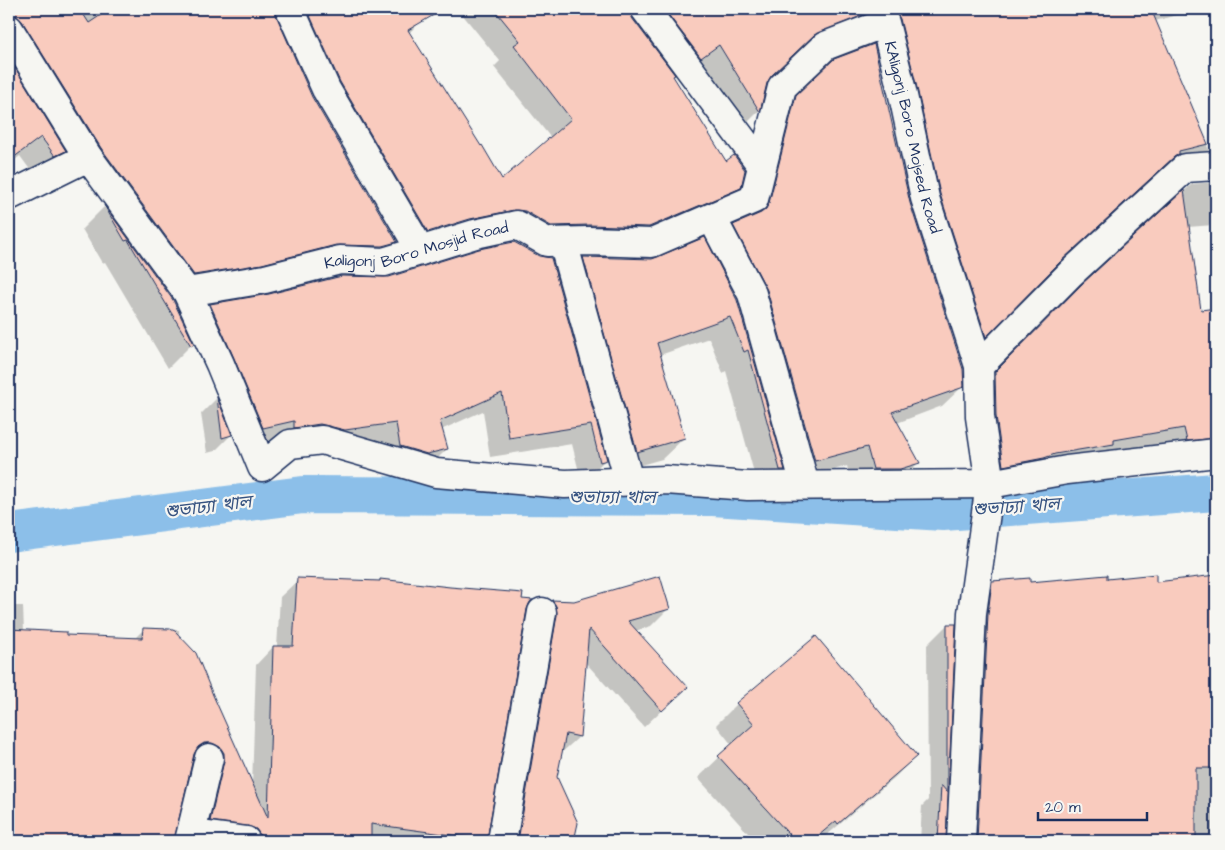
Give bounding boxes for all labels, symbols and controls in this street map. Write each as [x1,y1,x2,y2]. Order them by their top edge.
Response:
street label: KAligonj Boro Mojsed Road [879,39,947,236]
street label: Kaligonj Boro Mosjid Road [322,216,510,275]
water label: শুভাঢ্যা খাল [568,485,660,510]
water label: শুভাঢ্যা খাল [163,489,257,525]
water label: শুভাঢ্যা খাল [971,491,1064,523]
scale bar [1038,790,1146,822]
text: 20 m [1045,797,1081,818]

